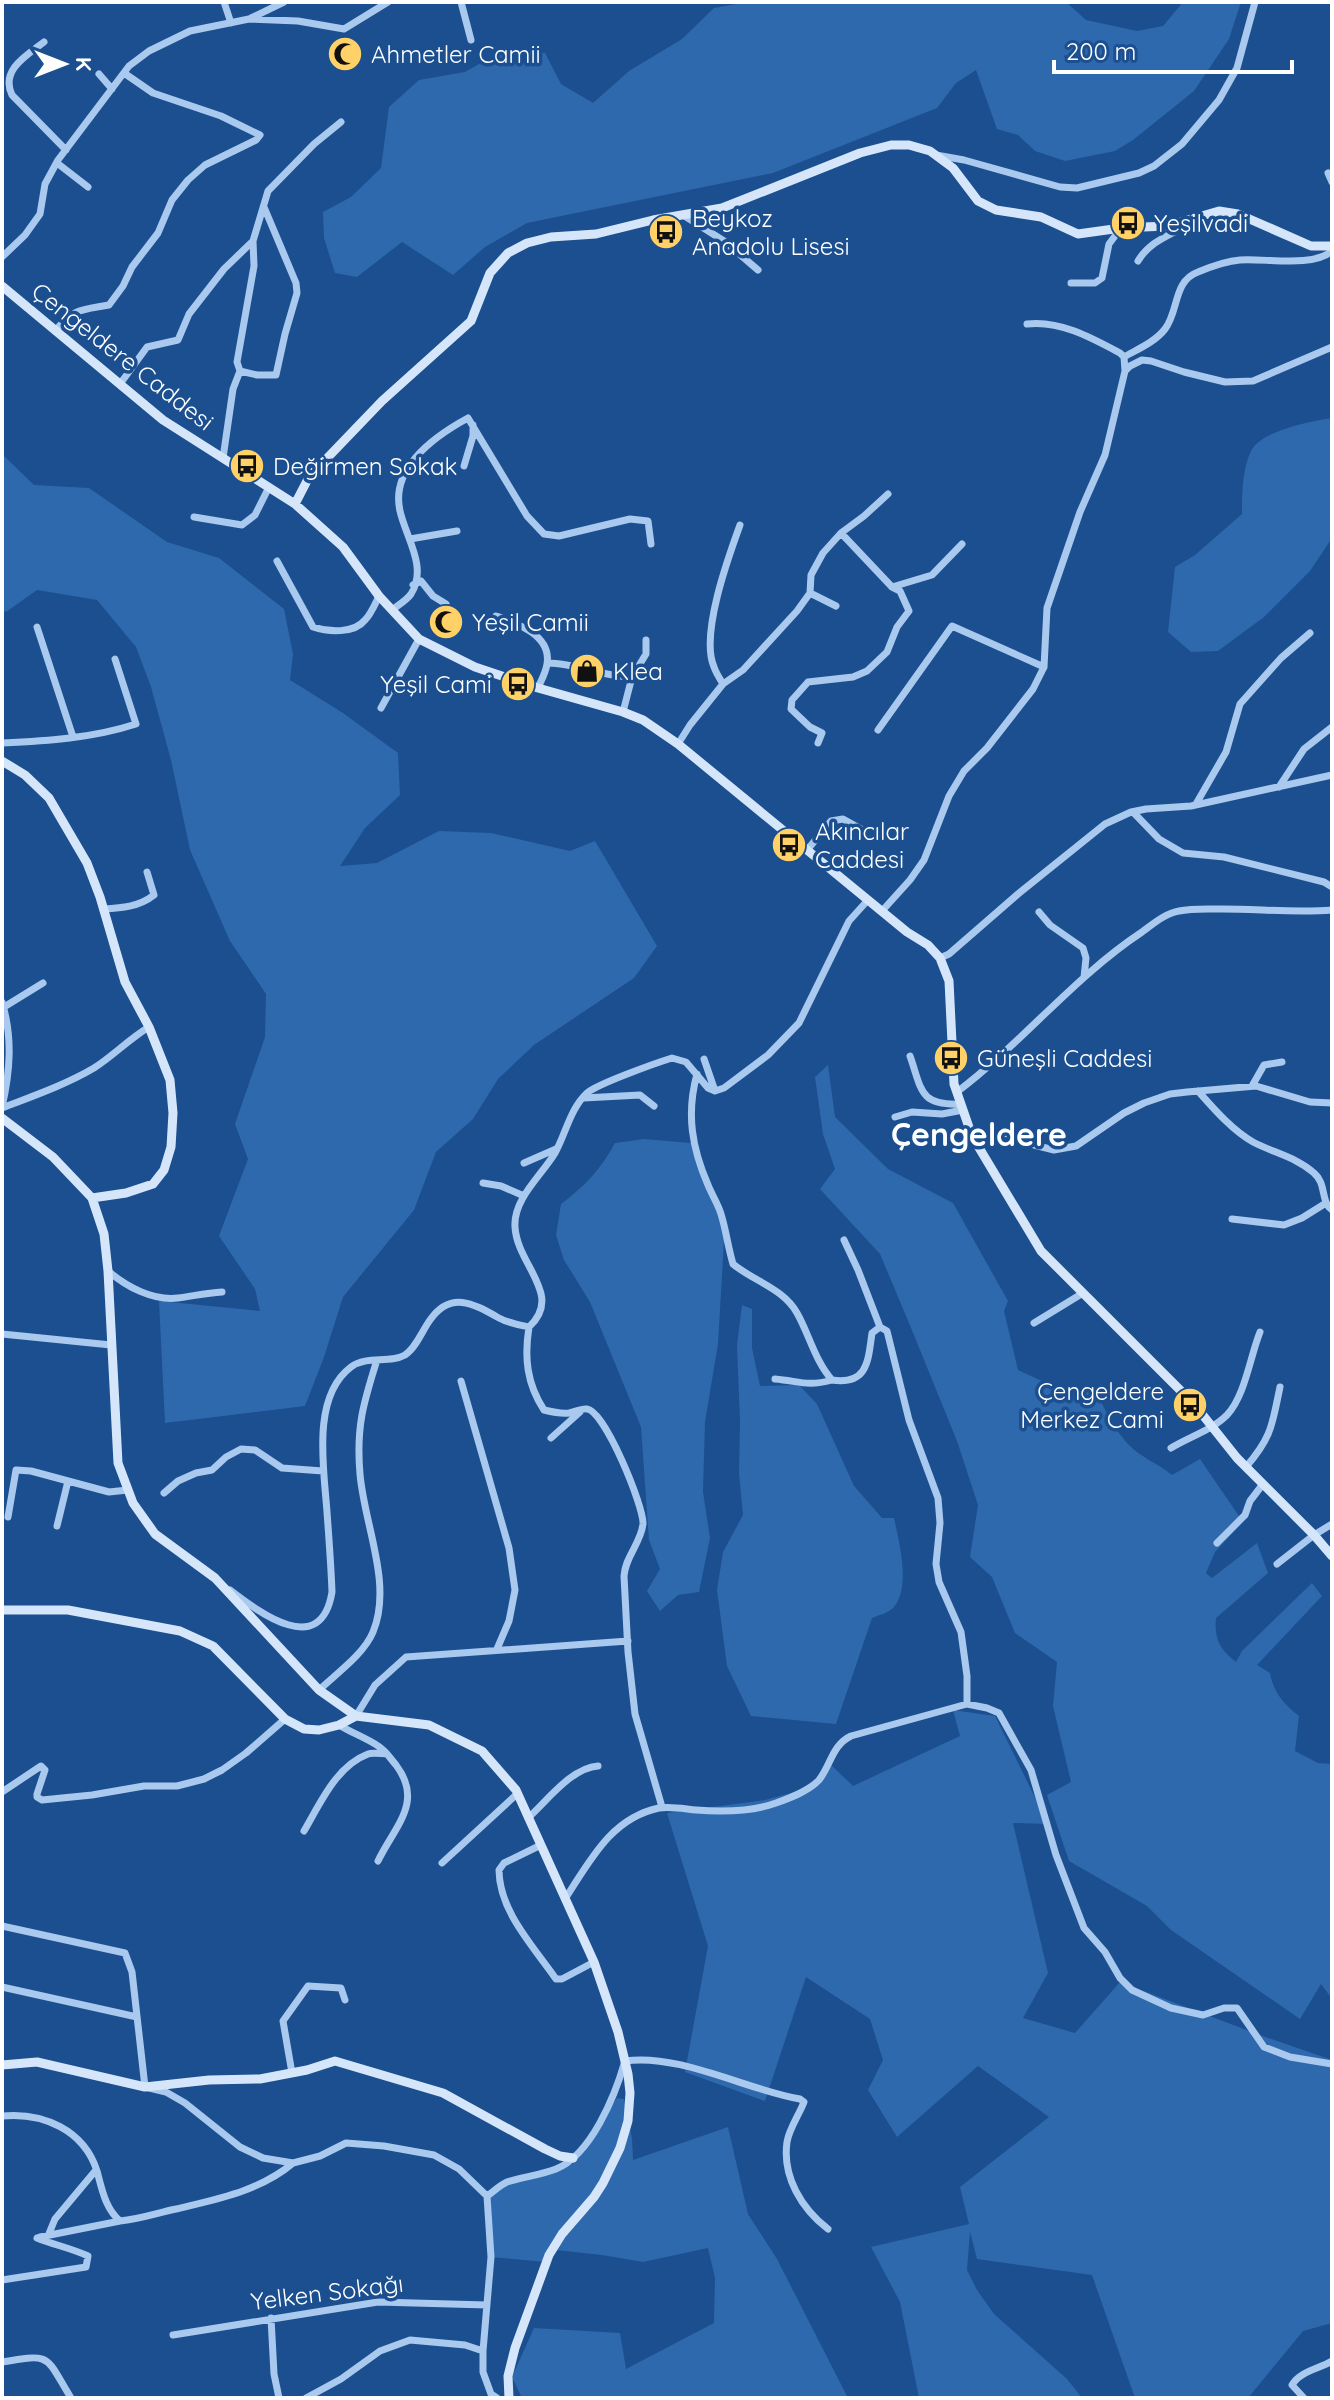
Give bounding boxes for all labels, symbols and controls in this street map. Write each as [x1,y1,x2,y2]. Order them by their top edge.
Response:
north arrow [24,24,104,104]
scale bar [1054,24,1292,74]
mosque icon: Ahmetler Camii [326,35,364,73]
text: 200 m [1066,36,1136,66]
place label: Ahmetler Camii [371,39,541,69]
text: K [70,57,98,71]
place label: Beykoz Anadolu Lisesi [692,203,850,261]
bus stop icon: Yeşilvadi [1109,204,1147,242]
place label: Yeşilvadi [1154,208,1248,238]
bus stop icon: Beykoz Anadolu Lisesi [647,213,685,251]
street label: Çengeldere Caddesi [26,276,220,436]
bus stop icon: Değirmen Sokak [228,447,266,485]
place label: Değirmen Sokak [273,451,457,481]
mosque icon: Yeşil Camii [427,603,465,641]
place label: Yeşil Camii [472,607,589,637]
shop icon: Klea [568,652,606,690]
place label: Klea [613,656,663,686]
bus stop icon: Yeşil Cami [499,665,537,703]
place label: Yeşil Cami [380,669,492,699]
place label: Akıncılar Caddesi [815,816,909,874]
bus stop icon: Akıncılar Caddesi [770,826,808,864]
bus stop icon: Güneşli Caddesi [932,1039,970,1077]
place label: Güneşli Caddesi [977,1043,1153,1073]
district label: Çengeldere [891,1114,1067,1154]
place label: Çengeldere Merkez Cami [1020,1376,1164,1434]
bus stop icon: Çengeldere Merkez Cami [1171,1386,1209,1424]
street label: Yelken Sokağı [249,2268,405,2316]

